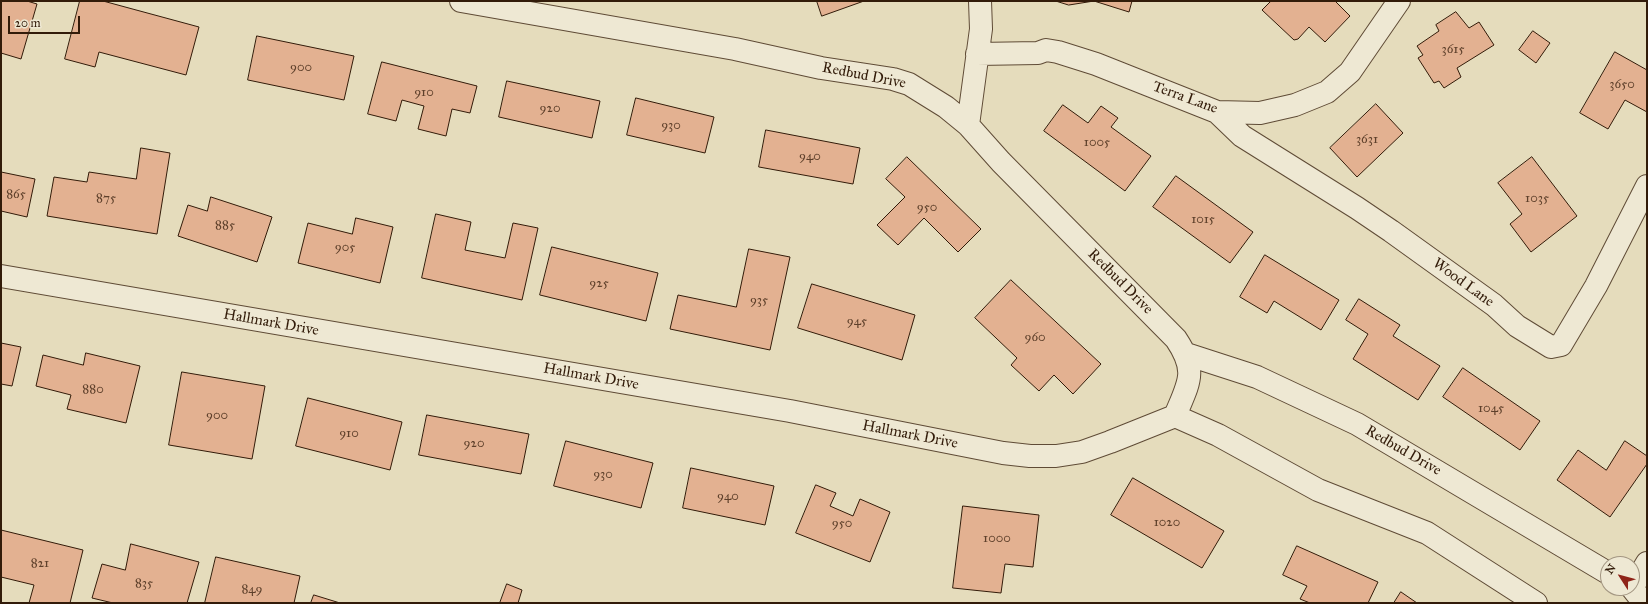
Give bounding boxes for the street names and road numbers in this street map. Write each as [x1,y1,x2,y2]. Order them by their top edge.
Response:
street label: Redbud Drive [821,59,907,93]
street label: Terra Lane [1150,78,1220,118]
street label: Redbud Drive [1084,246,1156,318]
street label: Wood Lane [1429,255,1497,311]
street label: Hallmark Drive [222,306,320,340]
street label: Hallmark Drive [542,360,640,394]
street label: Hallmark Drive [861,417,959,453]
street label: Redbud Drive [1362,422,1444,480]

